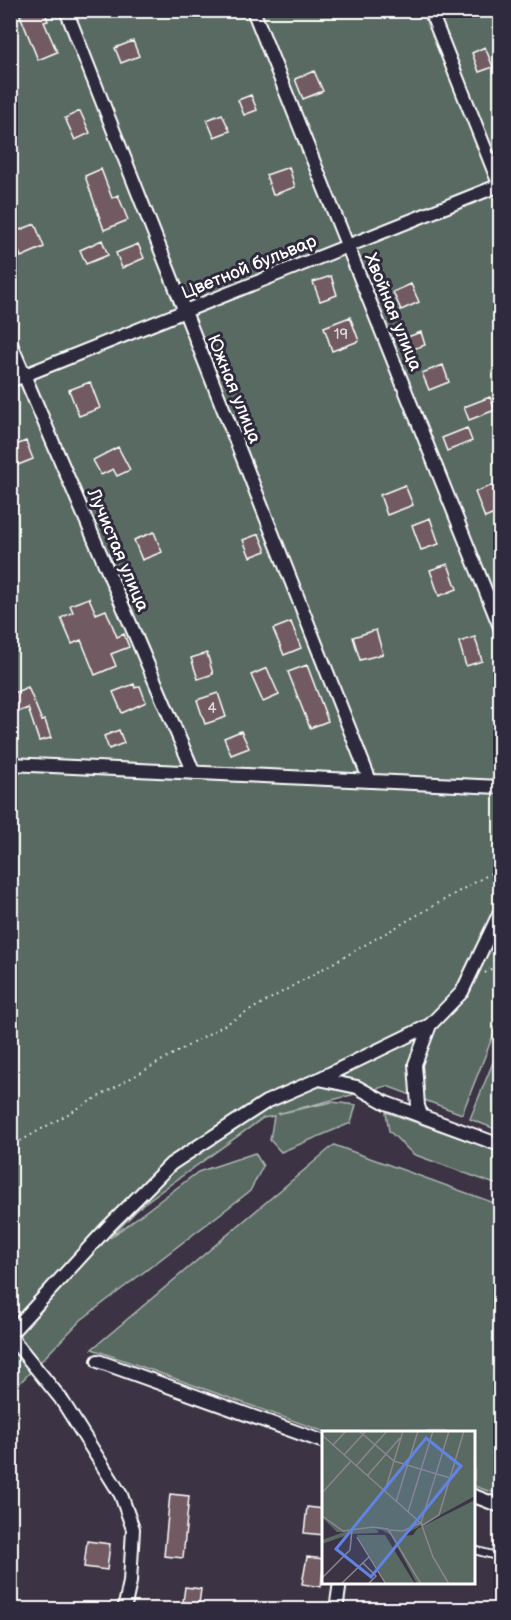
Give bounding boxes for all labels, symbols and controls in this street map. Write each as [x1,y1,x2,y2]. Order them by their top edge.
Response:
street label: Цветной бульвар [178,230,320,304]
street label: Хвойная улица [360,250,426,374]
house number: 19 [334,325,348,344]
street label: Южная улица [203,331,266,447]
street label: Лучистая улица [82,485,153,615]
house number: 4 [207,699,217,718]
inset map [322,1431,475,1584]

